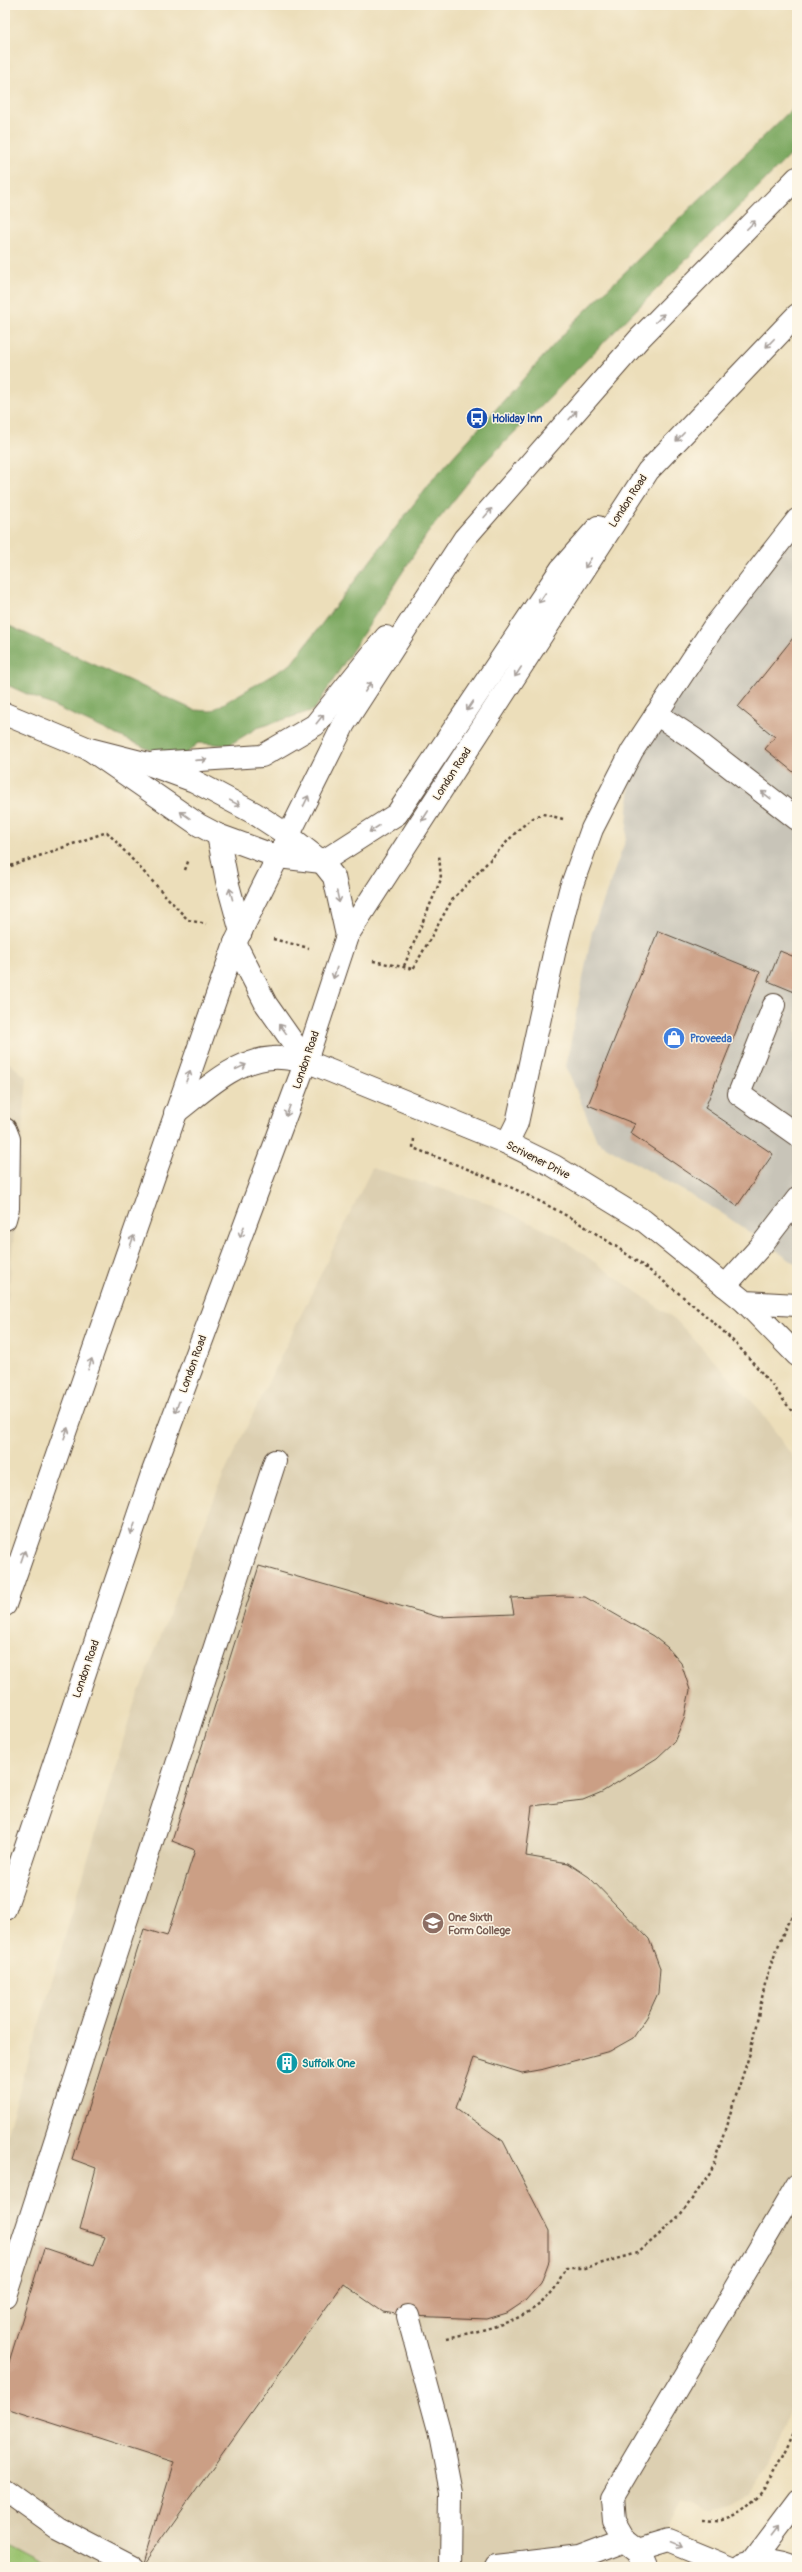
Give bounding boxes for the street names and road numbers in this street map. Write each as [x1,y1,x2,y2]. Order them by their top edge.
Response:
street label: London Road [606,472,650,530]
street label: London Road [430,745,474,803]
street label: London Road [290,1029,322,1091]
street label: Scrivener Drive [504,1138,573,1182]
street label: London Road [177,1333,209,1395]
street label: London Road [70,1638,102,1700]

